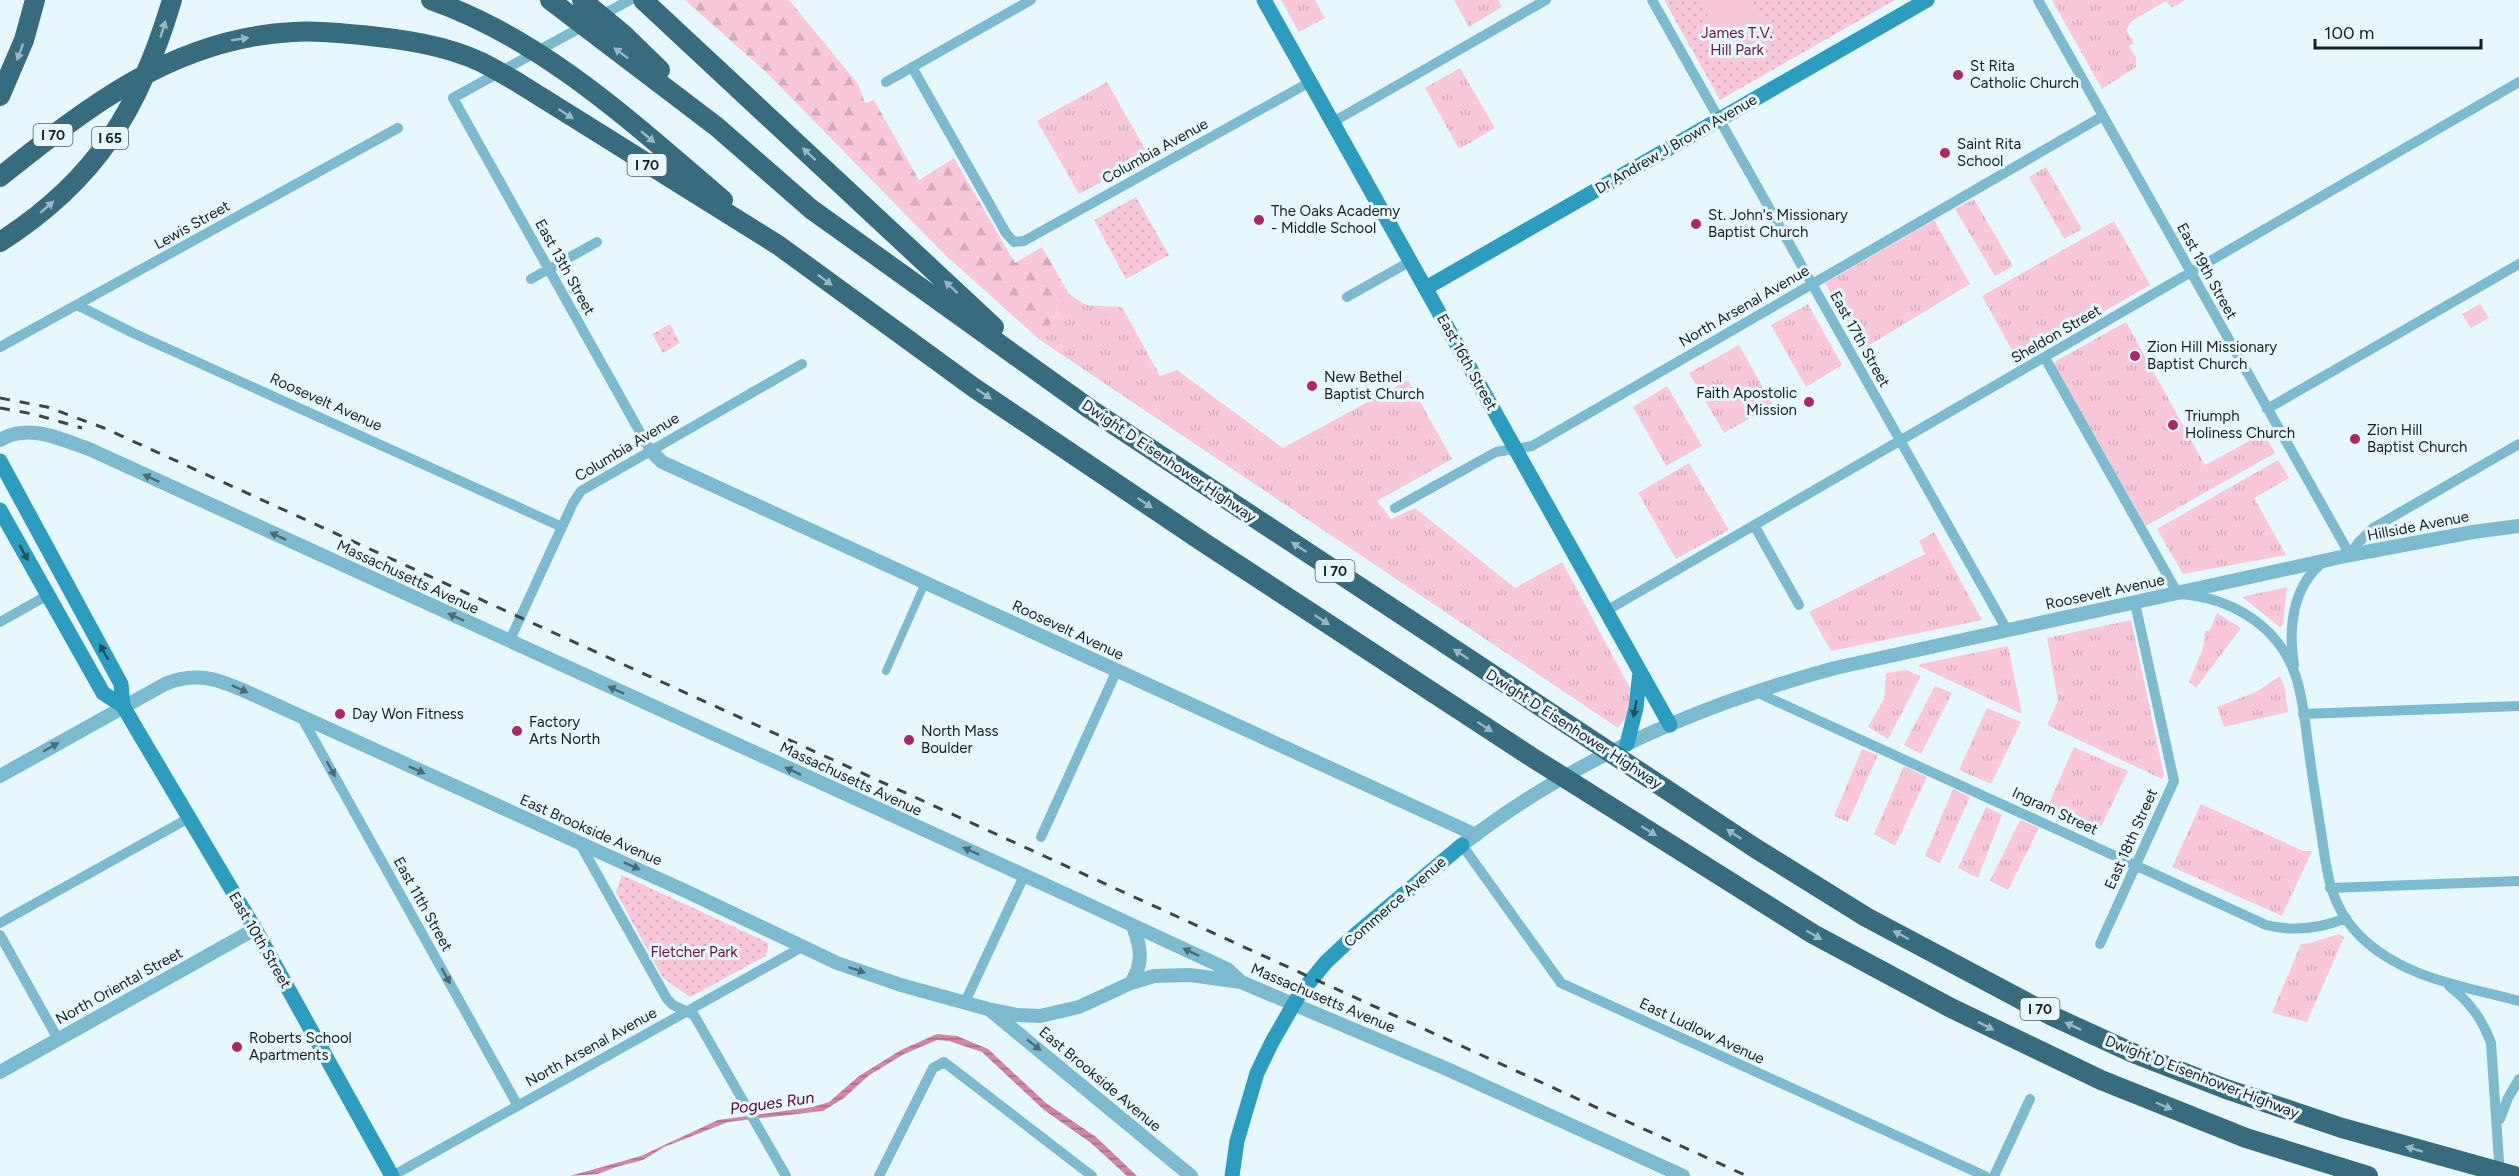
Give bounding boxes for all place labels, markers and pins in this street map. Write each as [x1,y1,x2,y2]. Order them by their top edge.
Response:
place label: St Rita Catholic Church [1970,57,2079,92]
marker: St Rita Catholic Church [1951,68,1965,82]
place label: Saint Rita School [1957,135,2021,170]
marker: Saint Rita School [1938,146,1952,160]
place label: The Oaks Academy - Middle School [1271,202,1400,237]
place label: St. John's Missionary Baptist Church [1708,206,1848,241]
marker: The Oaks Academy - Middle School [1252,213,1266,227]
marker: St. John's Missionary Baptist Church [1689,217,1703,231]
place label: Zion Hill Missionary Baptist Church [2147,338,2277,373]
marker: Zion Hill Missionary Baptist Church [2128,349,2142,363]
place label: New Bethel Baptist Church [1324,368,1424,403]
marker: New Bethel Baptist Church [1305,379,1319,393]
place label: Faith Apostolic Mission [1696,384,1797,419]
marker: Faith Apostolic Mission [1802,395,1816,409]
place label: Triumph Holiness Church [2185,407,2295,442]
marker: Triumph Holiness Church [2166,418,2180,432]
place label: Zion Hill Baptist Church [2367,421,2467,456]
marker: Zion Hill Baptist Church [2348,432,2362,446]
place label: Day Won Fitness [352,705,464,723]
marker: Day Won Fitness [333,707,347,721]
place label: Factory Arts North [529,713,600,748]
place label: North Mass Boulder [921,722,998,757]
marker: Factory Arts North [510,724,524,738]
marker: North Mass Boulder [902,733,916,747]
place label: Roberts School Apartments [249,1029,352,1064]
marker: Roberts School Apartments [230,1040,244,1054]

